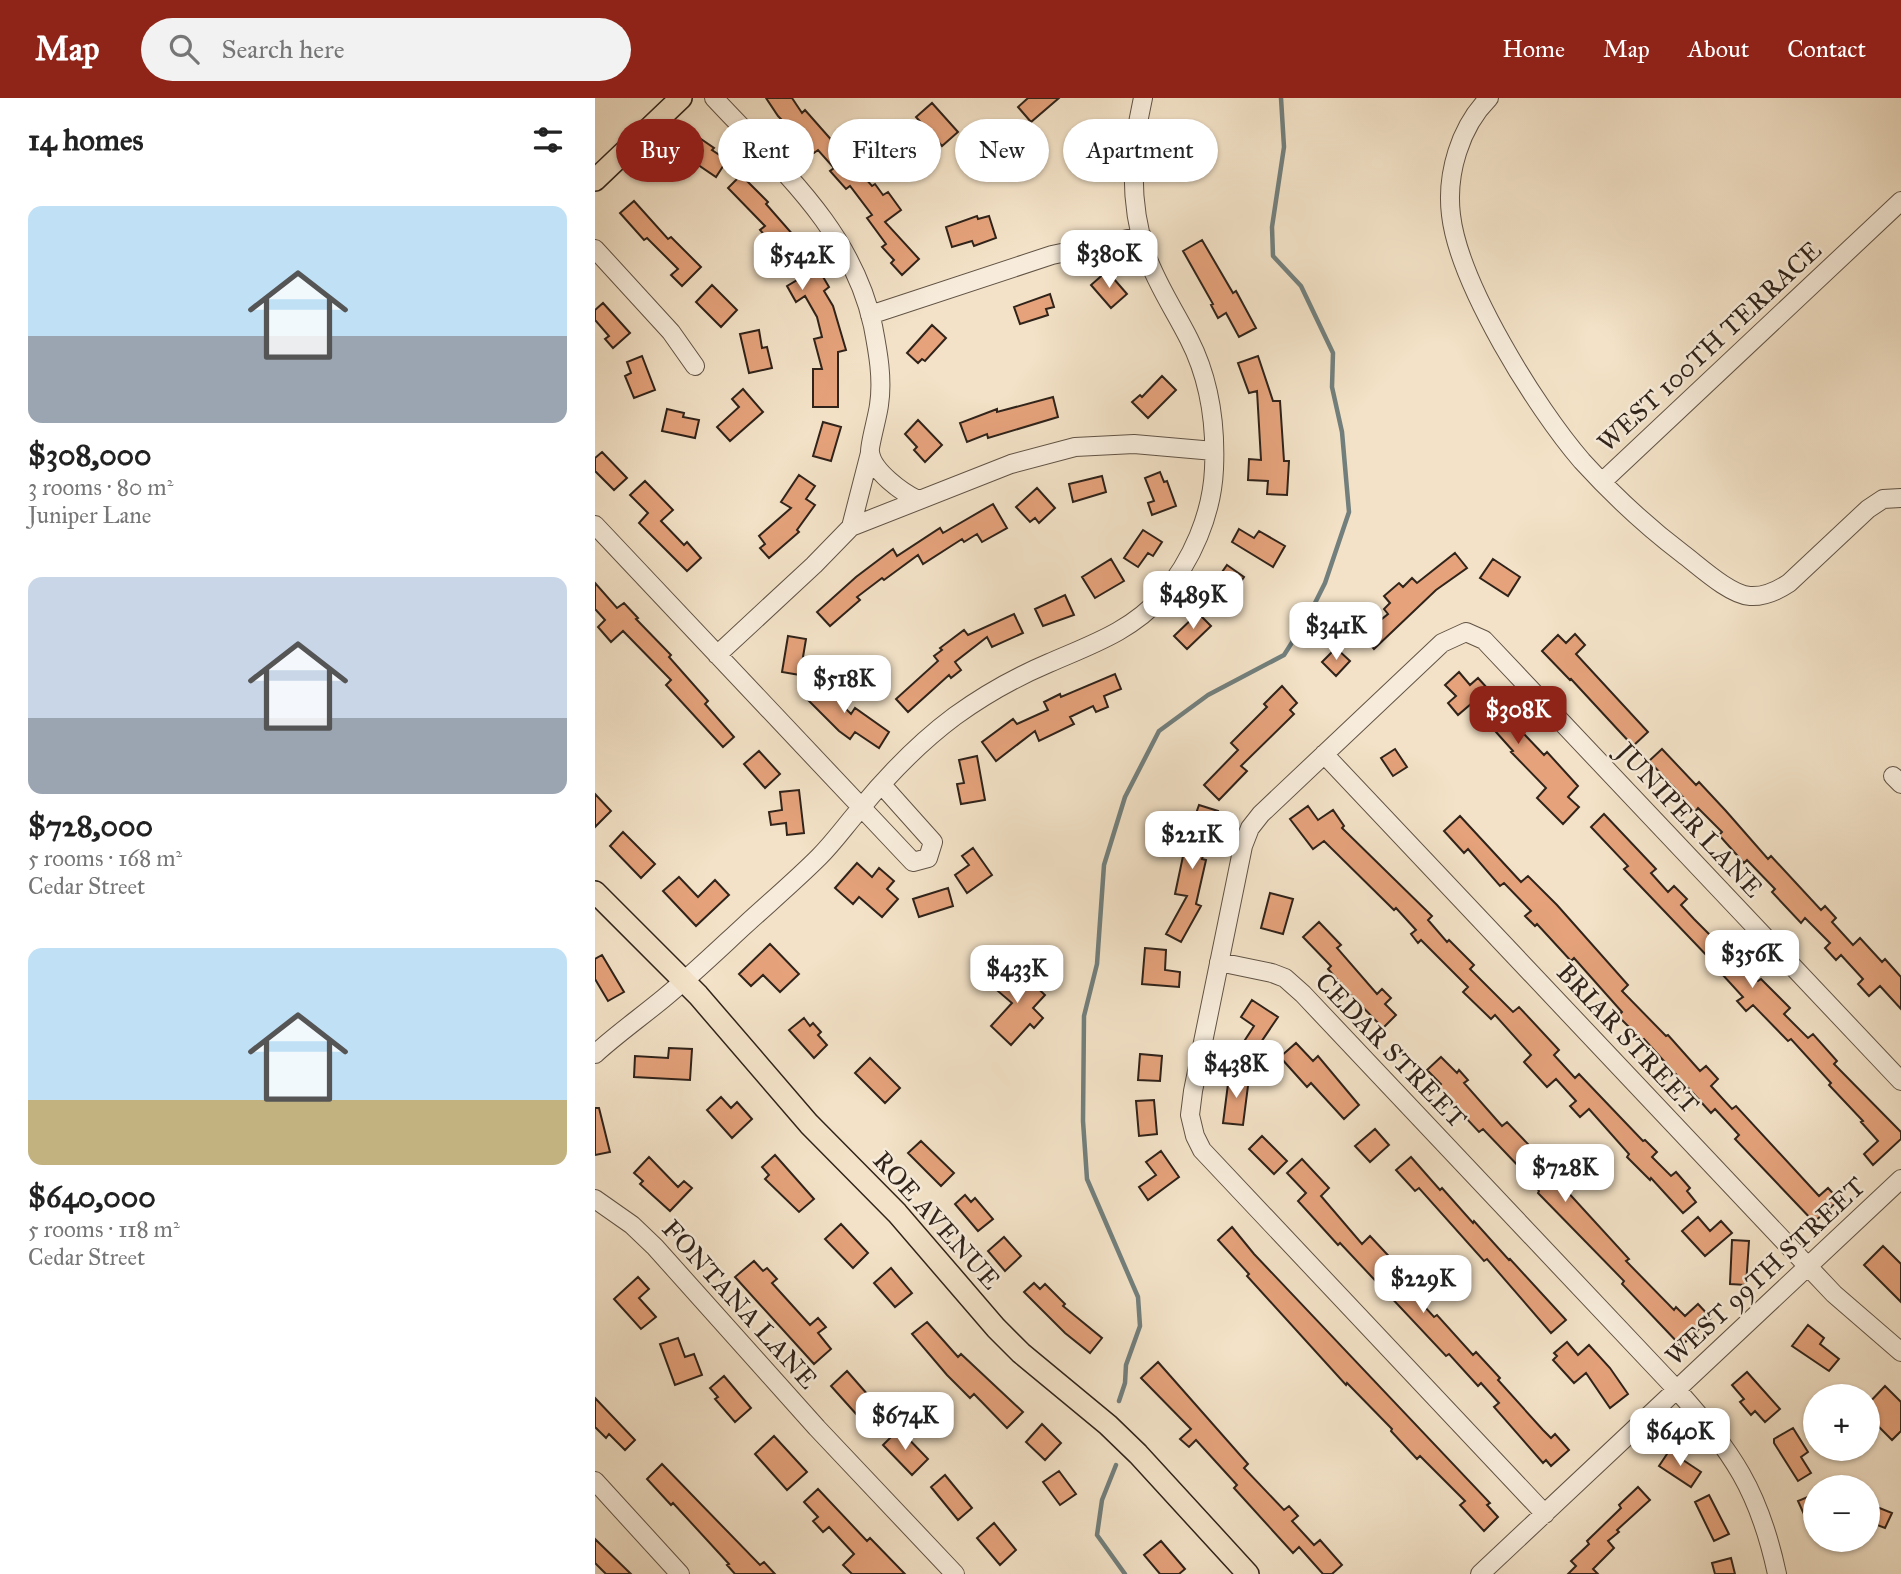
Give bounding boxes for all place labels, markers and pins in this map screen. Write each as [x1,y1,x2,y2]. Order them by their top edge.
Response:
pin: $380K [1060,230,1158,290]
pin: $542K [753,232,851,292]
pin: $489K [1144,572,1242,631]
pin: $341K [1287,602,1385,662]
pin: $518K [795,656,893,715]
pin: $308K [1469,686,1567,746]
pin: $221K [1143,812,1241,871]
pin: $356K [1703,930,1801,990]
pin: $433K [968,946,1066,1005]
pin: $438K [1187,1040,1285,1100]
pin: $728K [1516,1144,1614,1204]
pin: $229K [1374,1256,1472,1315]
pin: $674K [856,1392,954,1452]
pin: $640K [1631,1408,1729,1468]

